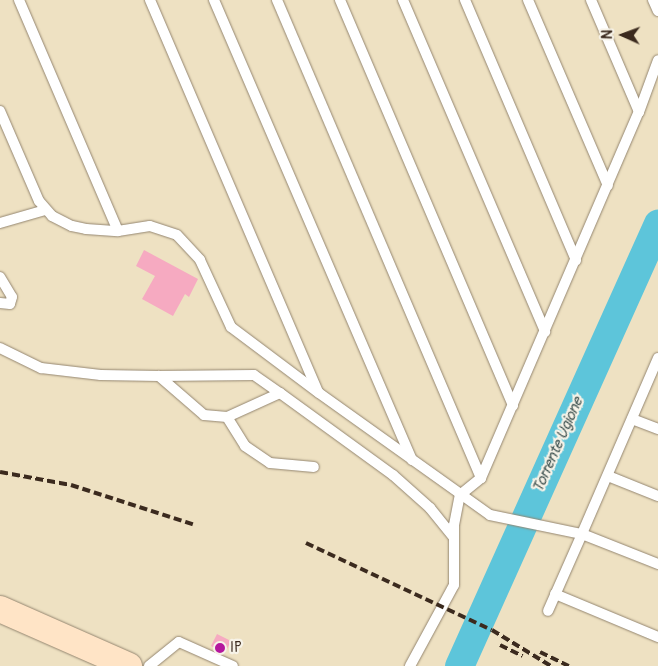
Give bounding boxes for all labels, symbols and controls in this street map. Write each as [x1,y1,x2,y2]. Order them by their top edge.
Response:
north arrow [598,10,648,60]
text: N [599,29,616,39]
water label: Torrente Ugione [529,395,587,495]
place label: IP [230,640,242,656]
marker: IP [214,642,226,654]

